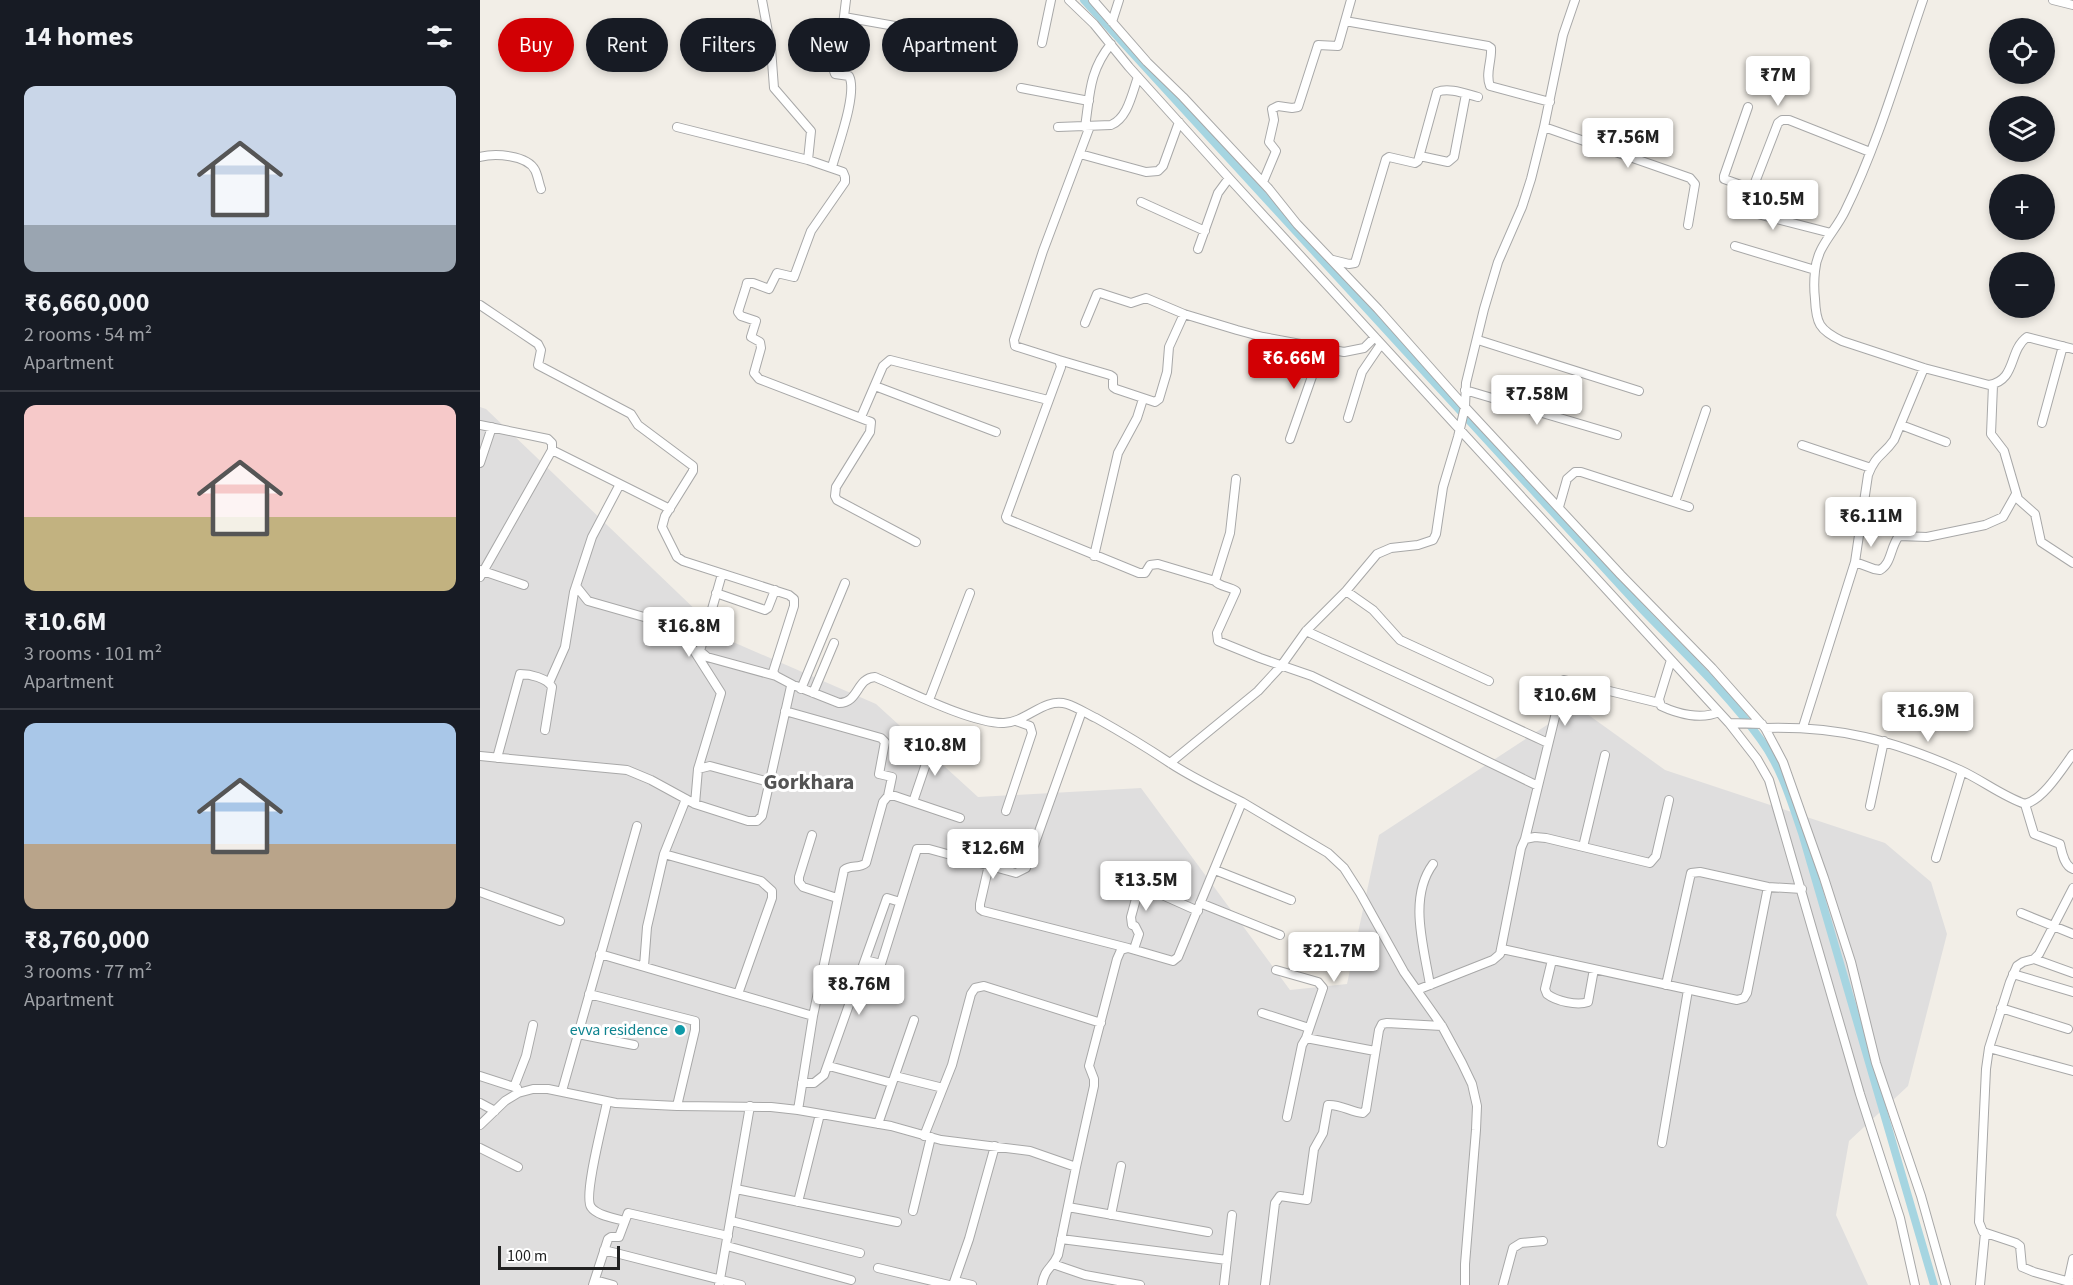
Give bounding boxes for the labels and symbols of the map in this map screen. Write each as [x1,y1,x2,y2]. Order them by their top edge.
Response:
pin: ₹7M [1749,56,1807,107]
pin: ₹7.56M [1579,118,1677,169]
pin: ₹10.5M [1724,180,1822,231]
pin: ₹6.66M [1245,339,1343,390]
pin: ₹7.58M [1488,375,1586,426]
pin: ₹6.11M [1822,497,1920,548]
pin: ₹16.8M [640,607,738,658]
pin: ₹10.6M [1516,676,1614,727]
pin: ₹16.9M [1879,692,1977,743]
pin: ₹10.8M [886,726,984,777]
district label: Gorkhara [764,766,854,798]
pin: ₹12.6M [944,829,1042,880]
pin: ₹13.5M [1097,861,1195,912]
pin: ₹21.7M [1285,932,1383,983]
pin: ₹8.76M [810,965,908,1016]
place label: evva residence [570,1019,668,1041]
marker: evva residence [673,1023,687,1037]
scale bar [498,1243,620,1270]

